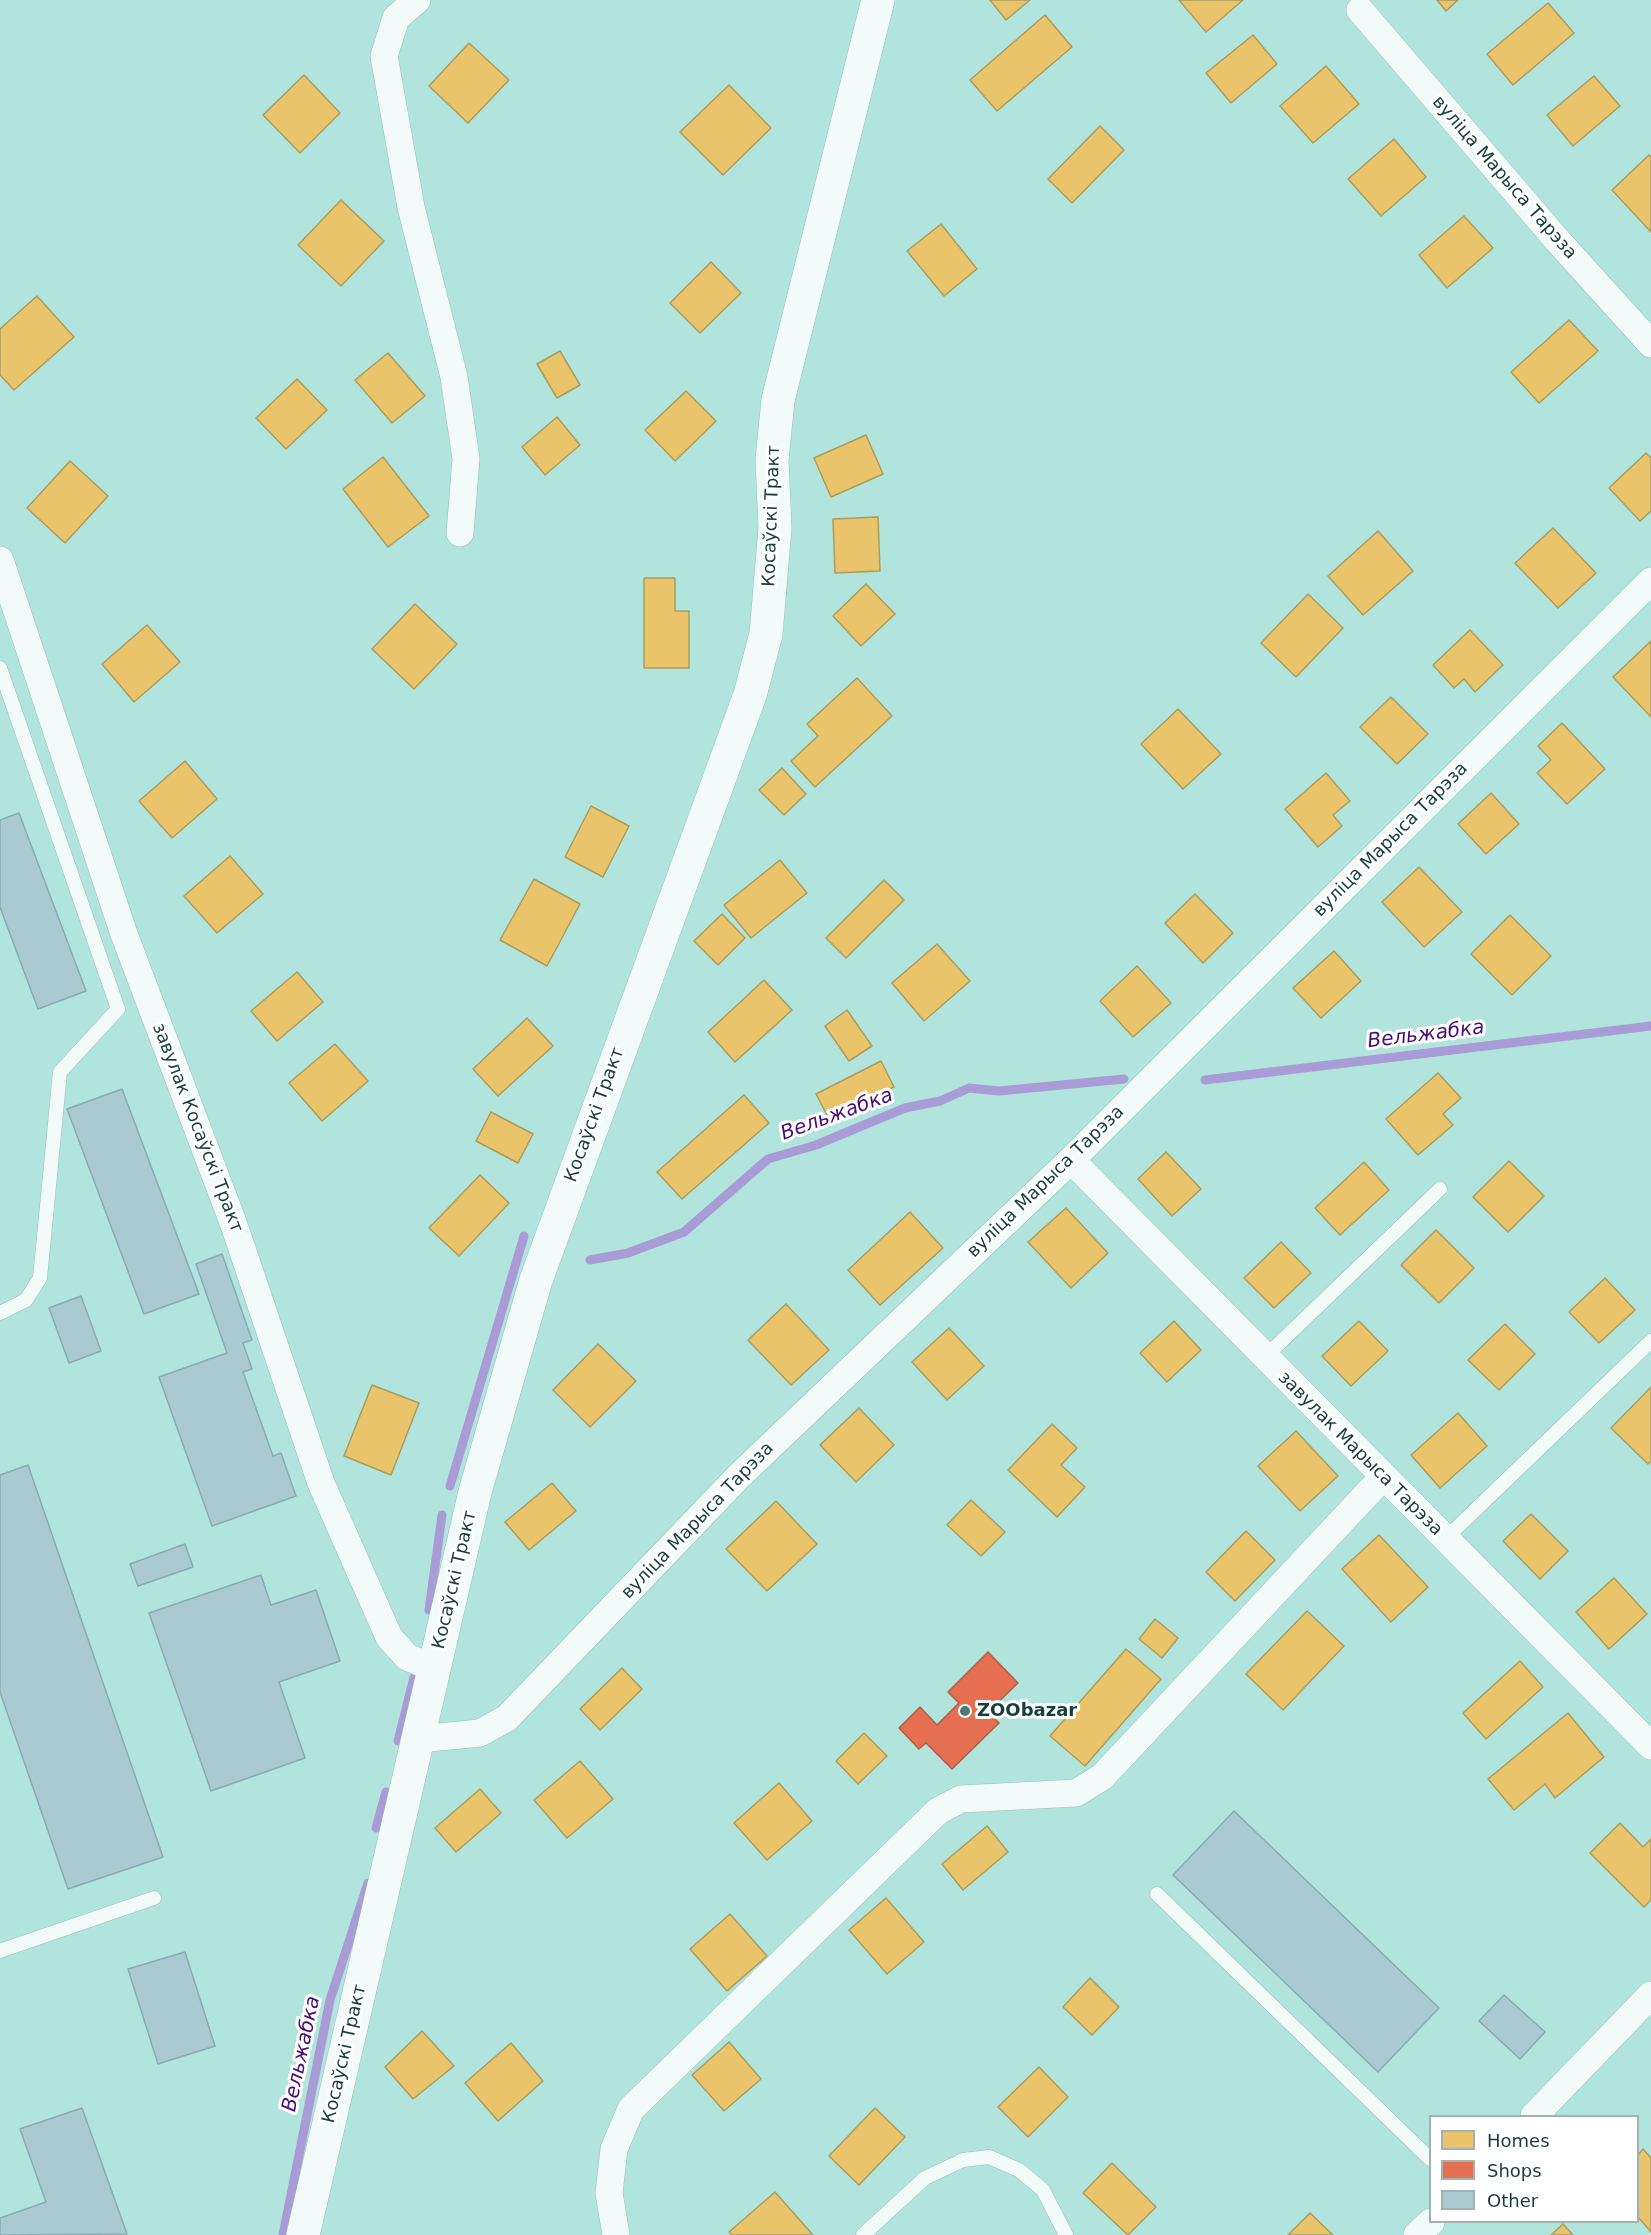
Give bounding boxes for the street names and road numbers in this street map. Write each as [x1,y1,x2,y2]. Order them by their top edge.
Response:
street label: вуліца Марыса Тарэза [1427,92,1581,264]
street label: Косаўскі Тракт [759,445,785,587]
street label: вуліца Марыса Тарэза [1309,758,1473,922]
street label: завулак Косаўскі Тракт [147,1020,247,1236]
street label: Косаўскі Тракт [561,1045,629,1185]
street label: вуліца Марыса Тарэза [963,1101,1129,1263]
street label: завулак Марыса Тарэза [1273,1367,1447,1541]
street label: вуліца Марыса Тарэза [617,1438,779,1604]
street label: Косаўскі Тракт [429,1509,481,1651]
street label: Косаўскі Тракт [319,1983,371,2125]

